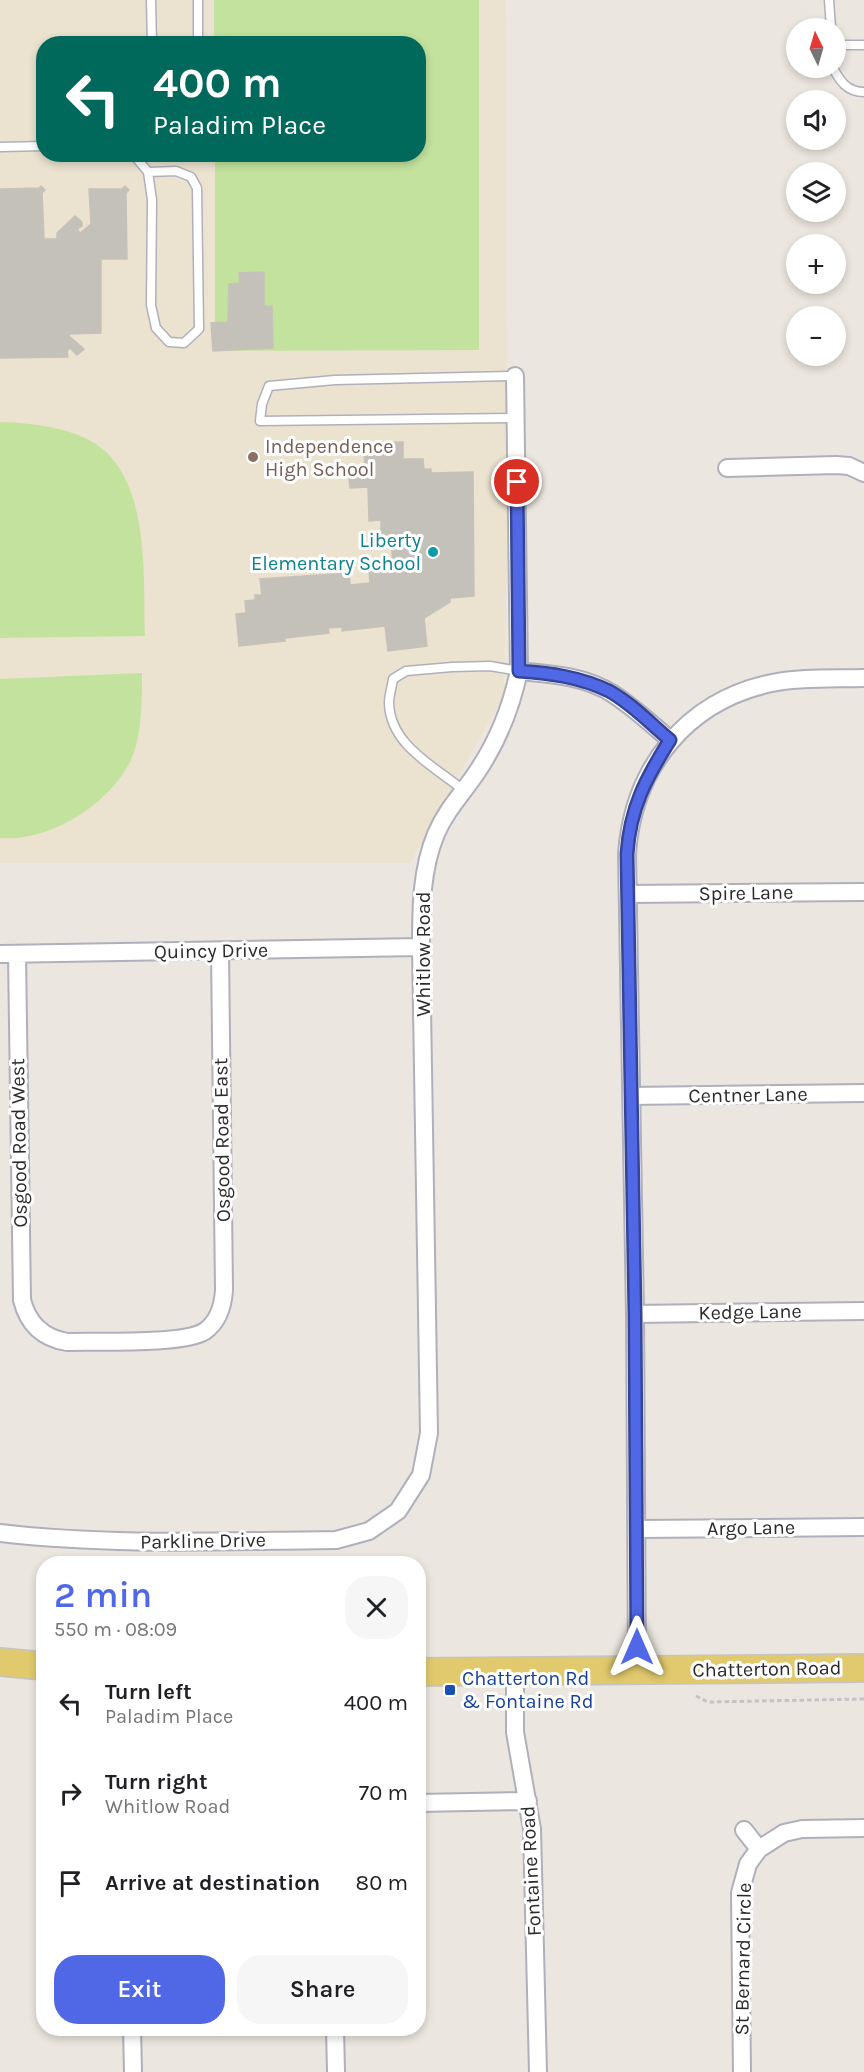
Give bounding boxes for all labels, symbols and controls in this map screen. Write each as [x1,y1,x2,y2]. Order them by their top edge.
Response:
north arrow [786,18,846,78]
map controls [786,18,846,366]
text: 400 m [153,58,282,108]
icon: left [54,60,132,138]
button: sound [786,90,846,150]
text: Paladim Place [153,109,326,141]
button: layers [786,162,846,222]
button: + [786,234,846,294]
button: − [786,306,846,366]
place label: Independence High School [265,435,394,481]
marker: Independence High School [246,450,260,464]
pin [491,456,542,507]
icon: arrive [500,465,533,498]
place label: Liberty Elementary School [251,529,421,575]
marker: Liberty Elementary School [426,545,440,559]
street label: Spire Lane [698,881,794,905]
street label: Whitlow Road [412,891,435,1017]
street label: Quincy Drive [154,939,268,963]
street label: Osgood Road East [209,1057,235,1222]
street label: Osgood Road West [6,1058,32,1228]
street label: Centner Lane [688,1082,808,1108]
street label: Kedge Lane [698,1300,802,1324]
street label: Argo Lane [707,1516,795,1540]
street label: Parkline Drive [140,1528,266,1554]
text: 2 min [54,1574,152,1616]
button: close [345,1576,408,1639]
position arrow [605,1615,669,1679]
text: 550 m · 08:09 [54,1618,177,1641]
street label: Chatterton Road [692,1656,842,1682]
place label: Chatterton Rd & Fontaine Rd [462,1667,594,1713]
text: Turn left [105,1679,192,1705]
marker: Chatterton Rd & Fontaine Rd [443,1683,457,1697]
icon: left [54,1687,87,1720]
text: 400 m [344,1690,408,1716]
text: Paladim Place [105,1705,233,1728]
text: Turn right [105,1769,208,1795]
icon: right [54,1777,87,1810]
text: 70 m [359,1780,408,1806]
text: Whitlow Road [105,1795,230,1818]
street label: Fontaine Road [516,1805,546,1937]
icon: arrive [54,1867,87,1900]
text: Arrive at destination [105,1870,320,1896]
text: 80 m [356,1870,408,1896]
street label: St Bernard Circle [730,1882,756,2036]
button: Exit [54,1955,225,2024]
button: Share [237,1955,408,2024]

